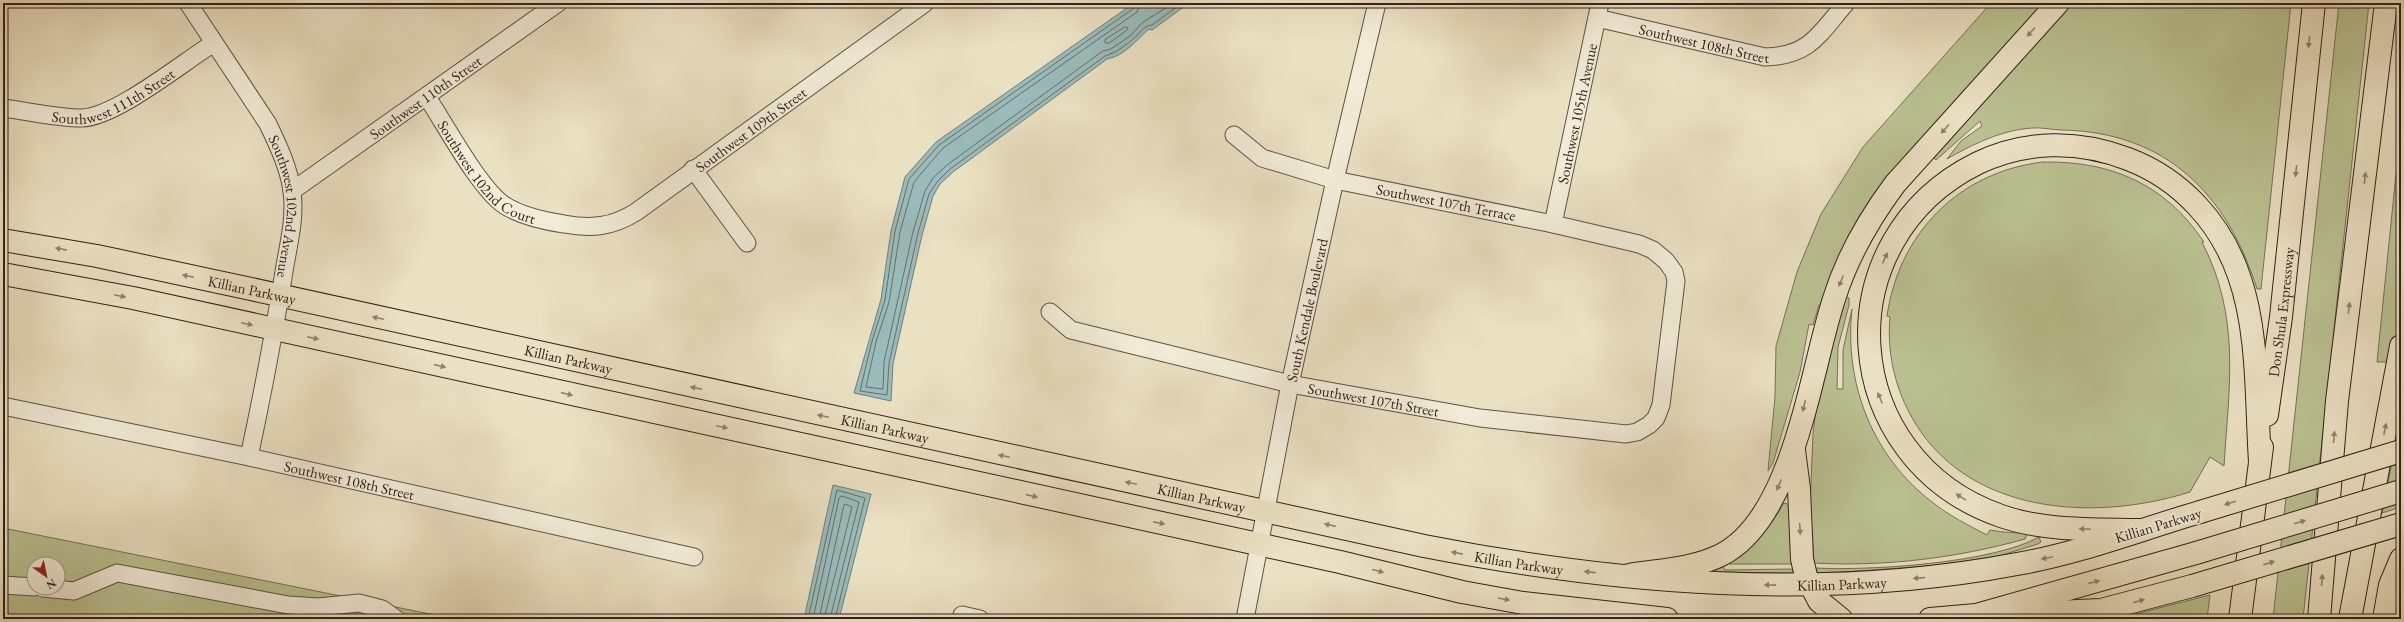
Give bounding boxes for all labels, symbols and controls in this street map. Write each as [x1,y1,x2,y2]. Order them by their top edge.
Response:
street label: Southwest 108th Street [1637,19,1770,67]
one-way arrow [2027,27,2036,37]
one-way arrow [2306,36,2313,48]
street label: Southwest 105th Avenue [1552,41,1601,185]
street label: Southwest 110th Street [365,51,485,143]
street label: Southwest 111th Street [51,63,178,128]
street label: Southwest 109th Street [691,82,810,176]
street label: Southwest 102nd Court [434,116,538,227]
one-way arrow [1940,123,1949,134]
street label: Southwest 102nd Avenue [265,132,303,279]
one-way arrow [2293,165,2299,177]
one-way arrow [2362,172,2368,185]
street label: Southwest 107th Terrace [1375,179,1517,225]
street label: South Kendale Boulevard [1281,236,1331,384]
one-way arrow [54,246,67,252]
street label: Don Shula Expressway [2263,246,2298,378]
one-way arrow [1882,253,1888,264]
street label: Killian Parkway [206,271,298,308]
one-way arrow [182,272,194,278]
one-way arrow [1837,276,1843,288]
one-way arrow [114,293,126,299]
one-way arrow [2346,301,2352,314]
one-way arrow [372,315,384,321]
one-way arrow [241,321,253,327]
one-way arrow [307,335,319,341]
street label: Killian Parkway [523,340,615,378]
one-way arrow [434,363,446,369]
street label: Southwest 107th Street [1306,378,1441,420]
one-way arrow [689,385,702,391]
one-way arrow [561,392,573,398]
one-way arrow [1877,393,1883,404]
one-way arrow [1801,400,1807,412]
street label: Killian Parkway [839,409,931,447]
one-way arrow [816,412,829,418]
one-way arrow [2382,423,2388,435]
one-way arrow [715,425,728,431]
one-way arrow [2331,431,2338,443]
one-way arrow [998,452,1010,458]
street label: Southwest 108th Street [282,456,416,503]
street label: Killian Parkway [1156,478,1248,516]
one-way arrow [1775,479,1781,491]
one-way arrow [1125,480,1137,486]
one-way arrow [1026,493,1038,499]
one-way arrow [1956,493,1966,501]
one-way arrow [2224,500,2236,506]
street label: Killian Parkway [2112,503,2204,547]
one-way arrow [2294,519,2306,525]
one-way arrow [1153,521,1165,527]
one-way arrow [1323,522,1336,528]
one-way arrow [1797,523,1804,535]
one-way arrow [2078,526,2091,532]
street label: Killian Parkway [1473,546,1565,579]
one-way arrow [1451,549,1463,555]
one-way arrow [2041,555,2053,561]
north arrow [26,556,66,596]
one-way arrow [2263,560,2275,566]
one-way arrow [1372,568,1384,574]
one-way arrow [1584,568,1596,575]
street label: Killian Parkway [1797,571,1888,594]
one-way arrow [2319,574,2325,586]
one-way arrow [1913,575,1925,582]
text: N [44,576,59,593]
one-way arrow [2088,578,2100,584]
one-way arrow [1763,582,1776,588]
one-way arrow [1498,597,1510,603]
one-way arrow [2134,598,2146,604]

